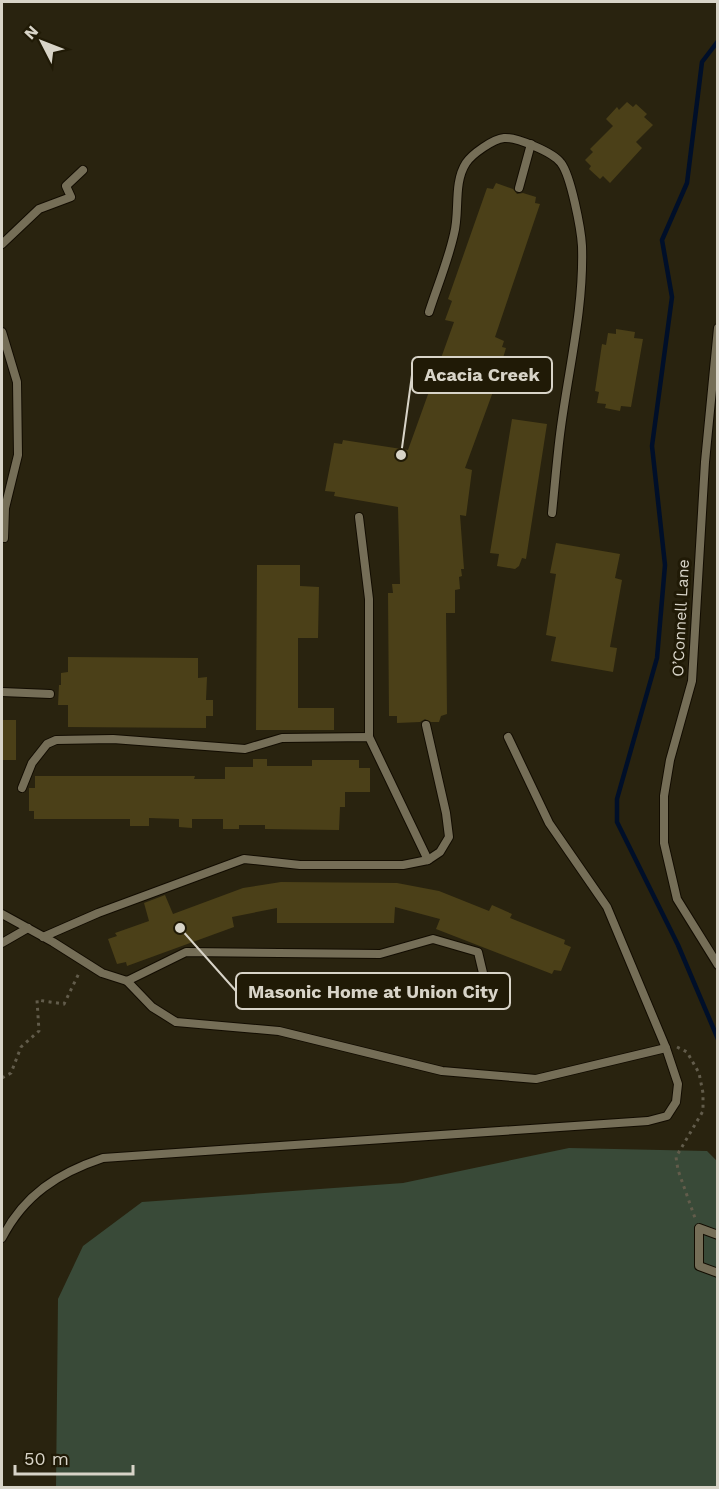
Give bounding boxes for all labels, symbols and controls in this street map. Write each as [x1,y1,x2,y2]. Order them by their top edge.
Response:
north arrow [12,12,72,72]
text: N [20,22,42,43]
callout: Acacia Creek [412,357,552,393]
text: Acacia Creek [424,364,540,385]
street label: O’Connell Lane [668,559,693,677]
callout: Masonic Home at Union City [236,973,510,1009]
text: Masonic Home at Union City [248,981,499,1002]
scale bar [15,1438,134,1476]
text: 50 m [24,1448,69,1469]

